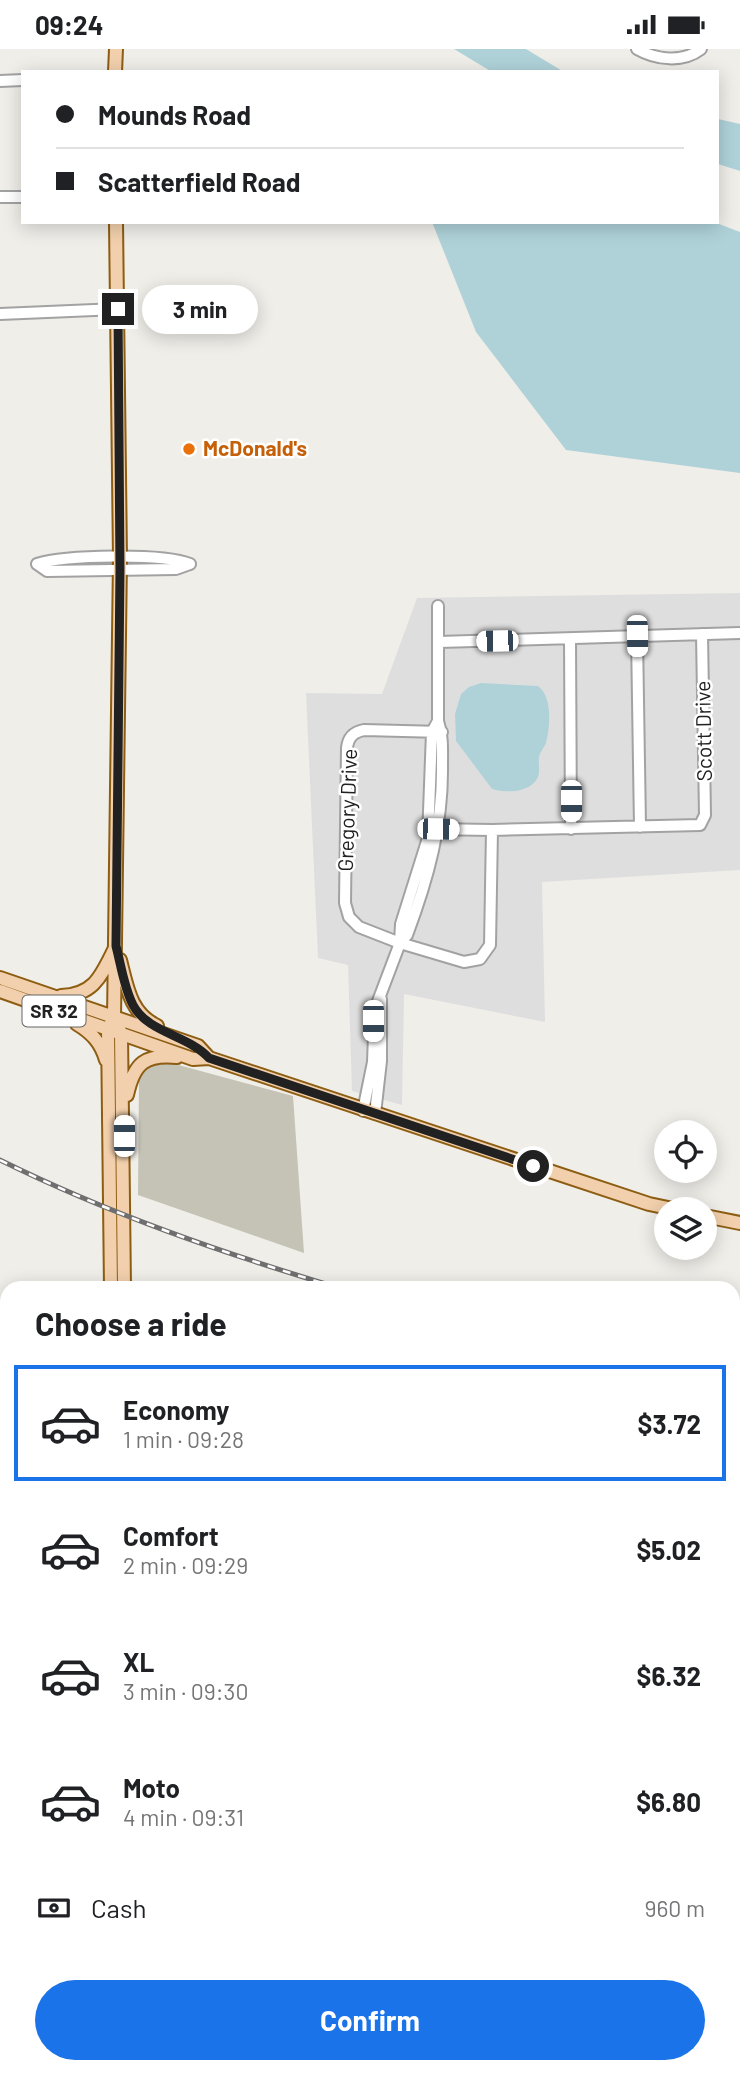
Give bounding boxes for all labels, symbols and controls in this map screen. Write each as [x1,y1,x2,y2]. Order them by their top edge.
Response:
text: 09:24 [35,9,103,40]
text: Mounds Road [98,99,251,130]
text: Scatterfield Road [98,166,300,197]
callout: 3 min [142,285,258,333]
route end [102,293,134,325]
text: 3 min [173,295,227,323]
place label: McDonald's [203,435,307,460]
marker: McDonald's [181,441,197,457]
car [627,615,648,657]
car [476,630,519,652]
street label: Scott Drive [689,680,716,782]
street label: Gregory Drive [332,748,361,872]
car [561,780,582,822]
car [417,818,460,840]
road number: SR 32 [22,995,86,1027]
car [363,1000,384,1042]
car [114,1115,135,1157]
map controls [654,1120,717,1260]
button: locate [654,1120,717,1183]
route start [517,1150,549,1182]
button: layers [654,1197,717,1260]
text: Choose a ride [35,1304,227,1342]
icon: car [39,1392,102,1455]
text: Economy [123,1394,229,1425]
text: $3.72 [638,1408,701,1439]
text: 1 min · 09:28 [123,1425,244,1453]
icon: car [39,1518,102,1581]
text: Comfort [123,1520,219,1551]
text: $5.02 [636,1534,701,1565]
text: 2 min · 09:29 [123,1551,248,1579]
icon: car [39,1644,102,1707]
text: XL [123,1646,154,1677]
text: $6.32 [637,1660,701,1691]
text: 3 min · 09:30 [123,1677,248,1705]
icon: car [39,1770,102,1833]
text: Moto [123,1772,180,1803]
text: $6.80 [636,1786,701,1817]
text: 4 min · 09:31 [123,1803,244,1831]
icon: cash [35,1889,73,1927]
text: Cash [91,1892,146,1923]
text: 960 m [645,1894,705,1922]
button: Confirm [35,1980,705,2060]

